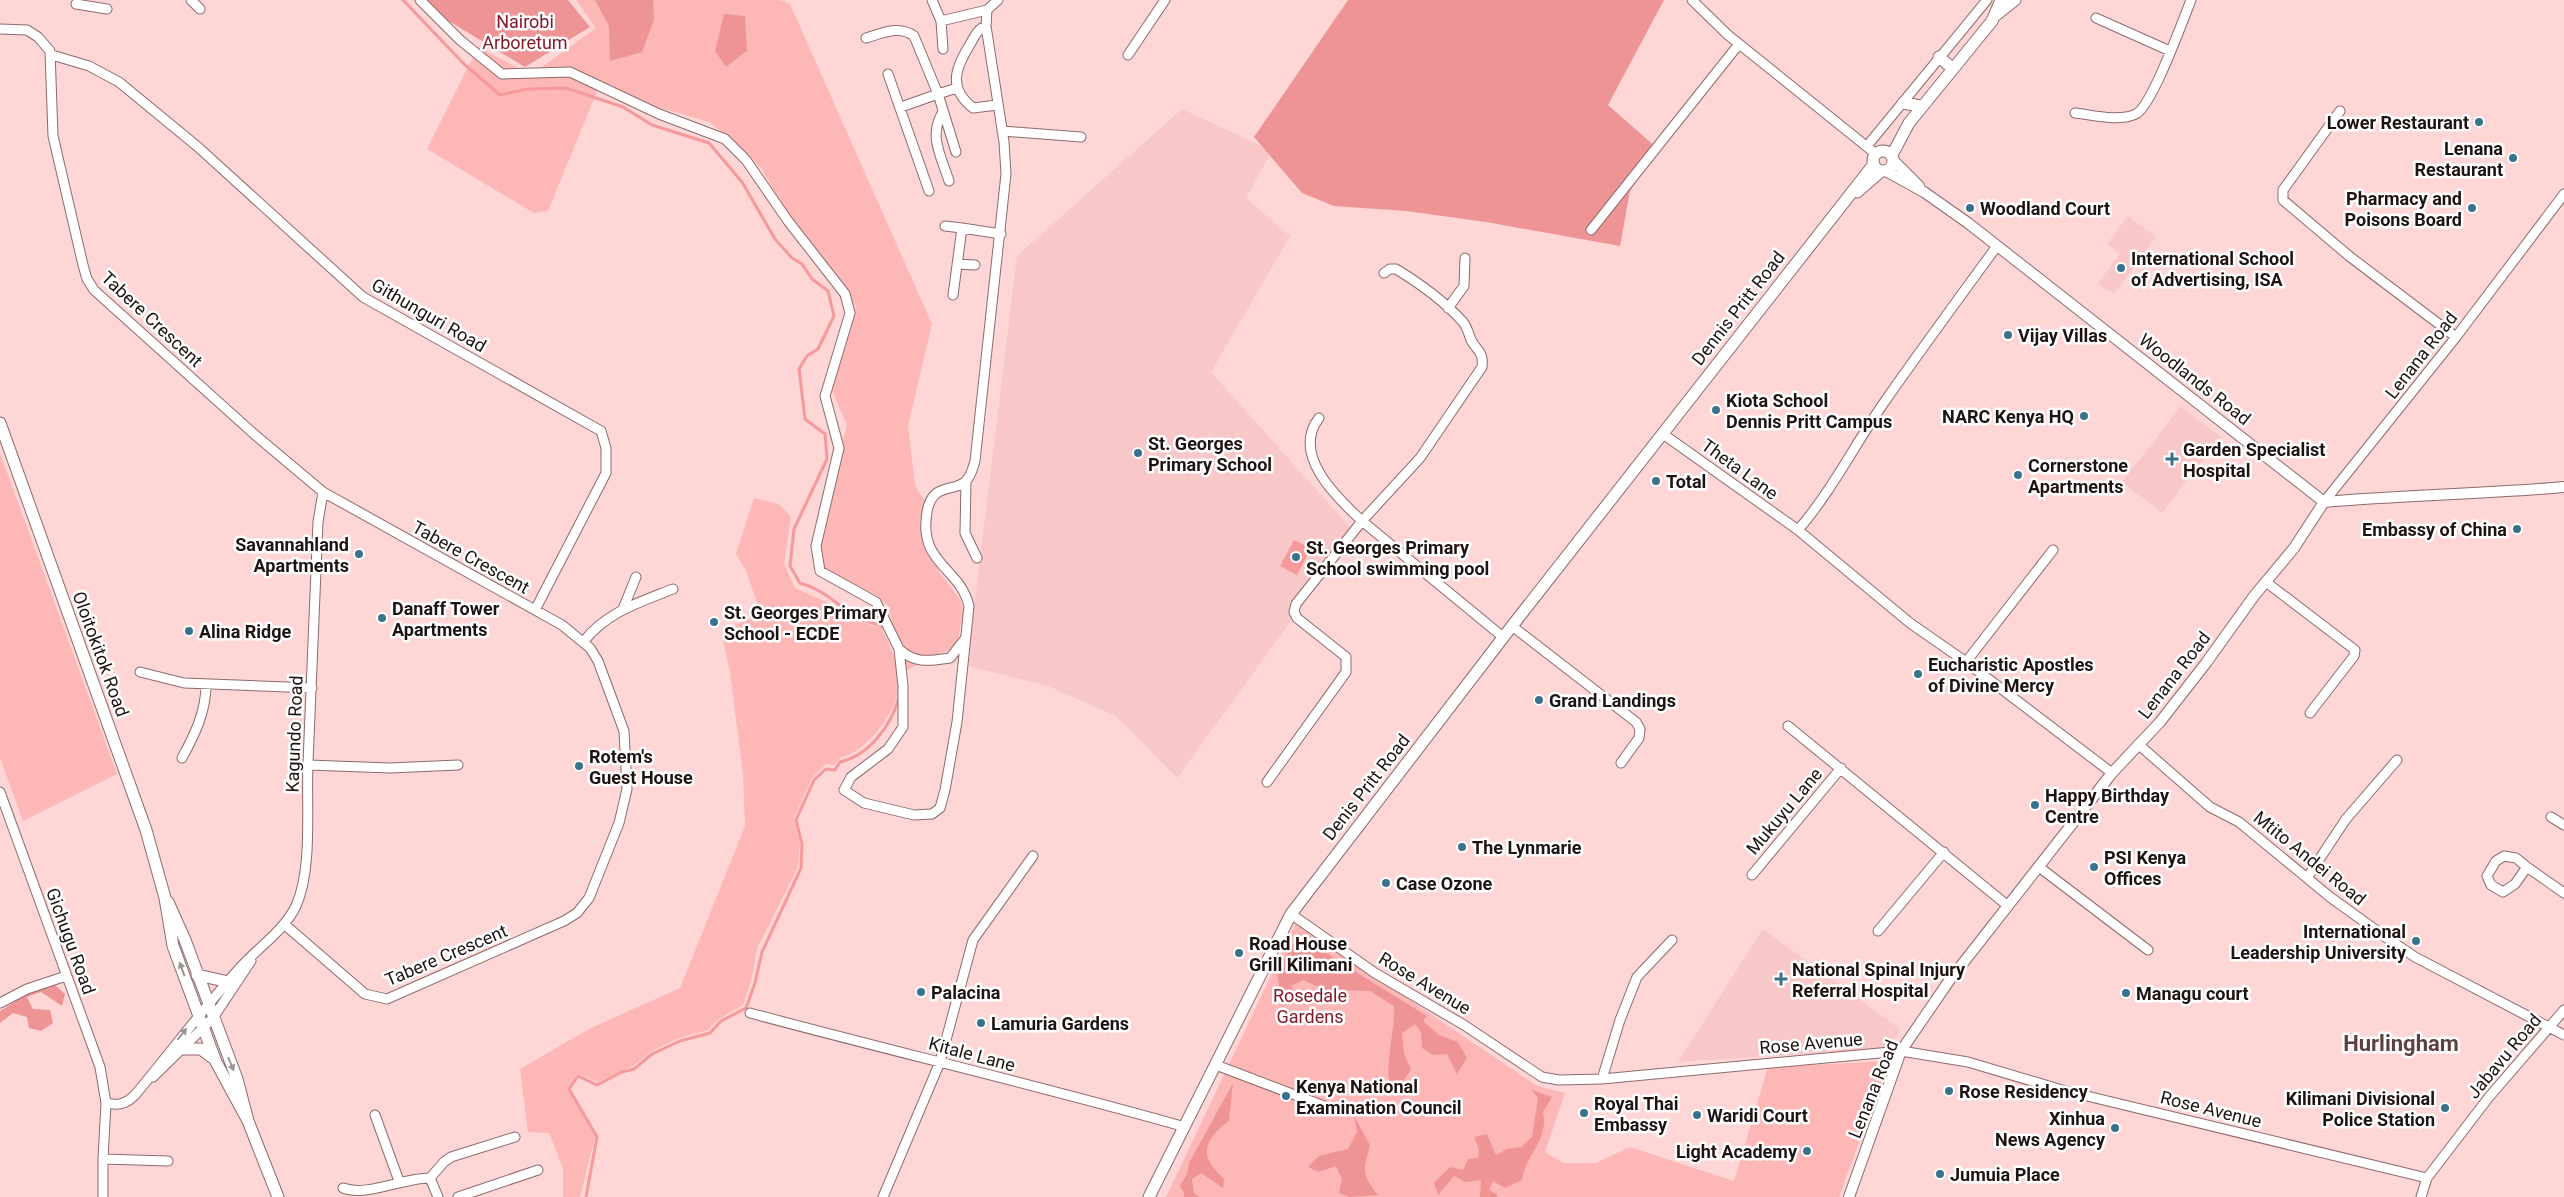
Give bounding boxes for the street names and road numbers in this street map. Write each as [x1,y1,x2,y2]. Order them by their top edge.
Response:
street label: Dennis Pritt Road [1687,247,1789,369]
street label: Tabere Crescent [97,267,207,371]
street label: Githunguri Road [368,274,490,356]
street label: Lenana Road [2381,307,2461,403]
street label: Woodlands Road [2135,329,2255,429]
street label: Theta Lane [1698,434,1782,504]
street label: Tabere Crescent [409,516,533,598]
street label: Oloitokitok Road [69,589,133,719]
street label: Lenana Road [2134,627,2214,723]
street label: Kagundo Road [281,675,307,793]
street label: Denis Pritt Road [1318,730,1414,844]
street label: Mukuyu Lane [1742,763,1826,859]
street label: Mtito Andei Road [2250,806,2370,910]
street label: Gichugu Road [42,885,100,997]
street label: Tabere Crescent [382,920,510,990]
street label: Rose Avenue [1375,947,1475,1019]
street label: Jabavu Road [2463,1009,2545,1103]
street label: Rose Avenue [1759,1028,1863,1058]
street label: Kitale Lane [926,1032,1018,1076]
street label: Lenana Road [1844,1037,1902,1141]
street label: Rose Avenue [2158,1086,2264,1132]

